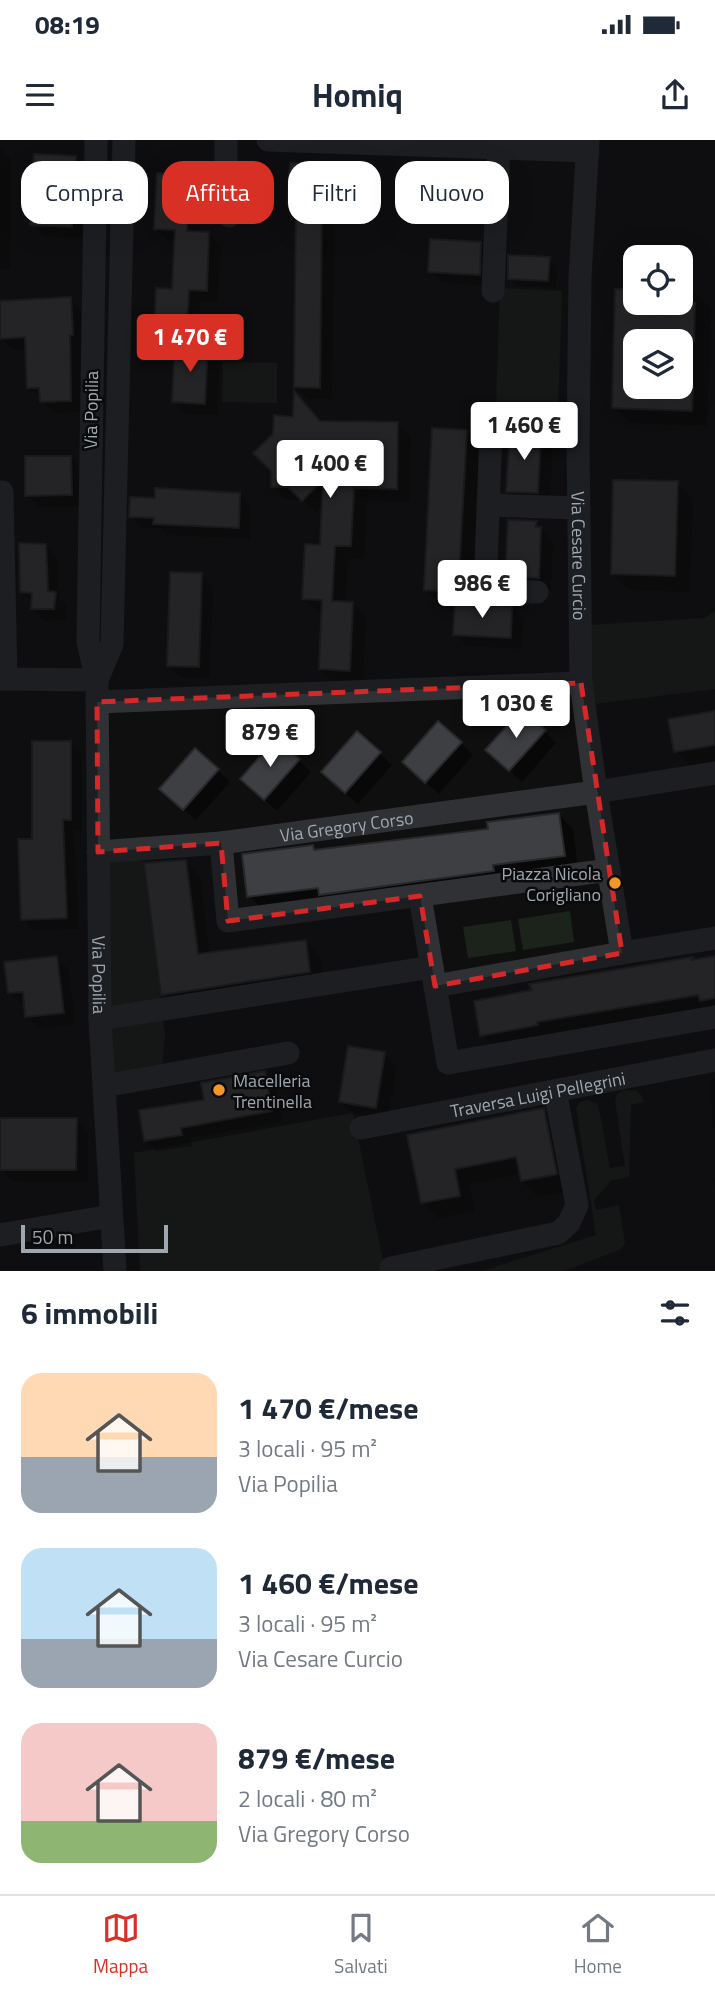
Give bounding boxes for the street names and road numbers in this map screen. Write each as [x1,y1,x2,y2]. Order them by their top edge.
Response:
street label: Via Popilia [77,371,105,449]
street label: Via Cesare Curcio [565,491,594,621]
street label: Via Gregory Corso [278,803,415,848]
street label: Via Popilia [86,936,113,1014]
street label: Traversa Luigi Pellegrini [448,1064,628,1124]

